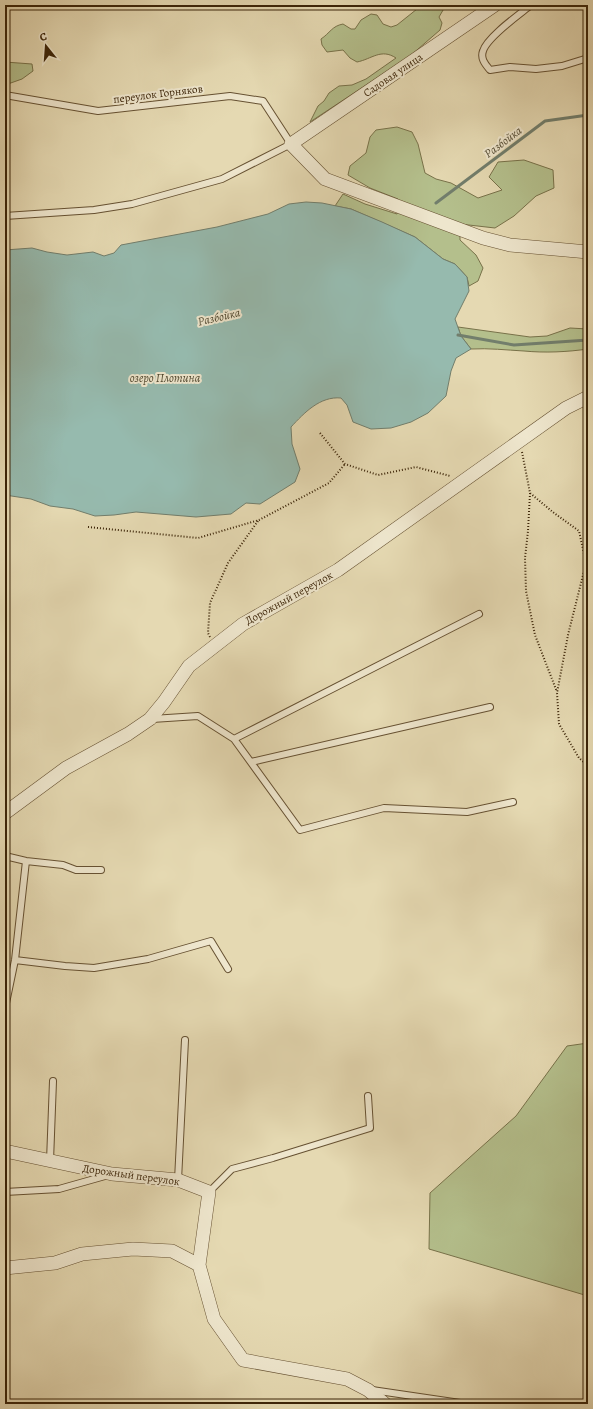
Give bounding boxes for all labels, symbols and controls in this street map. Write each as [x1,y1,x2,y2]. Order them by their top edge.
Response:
north arrow [26,26,66,66]
text: С [38,29,49,45]
street label: Садовая улица [360,49,426,100]
street label: переулок Горняков [112,81,204,107]
water label: Разбойка [481,122,525,161]
water label: Разбойка [196,304,242,330]
water label: озеро Плотина [130,370,201,386]
street label: Дорожный переулок [242,568,336,628]
street label: Дорожный переулок [81,1161,181,1189]

